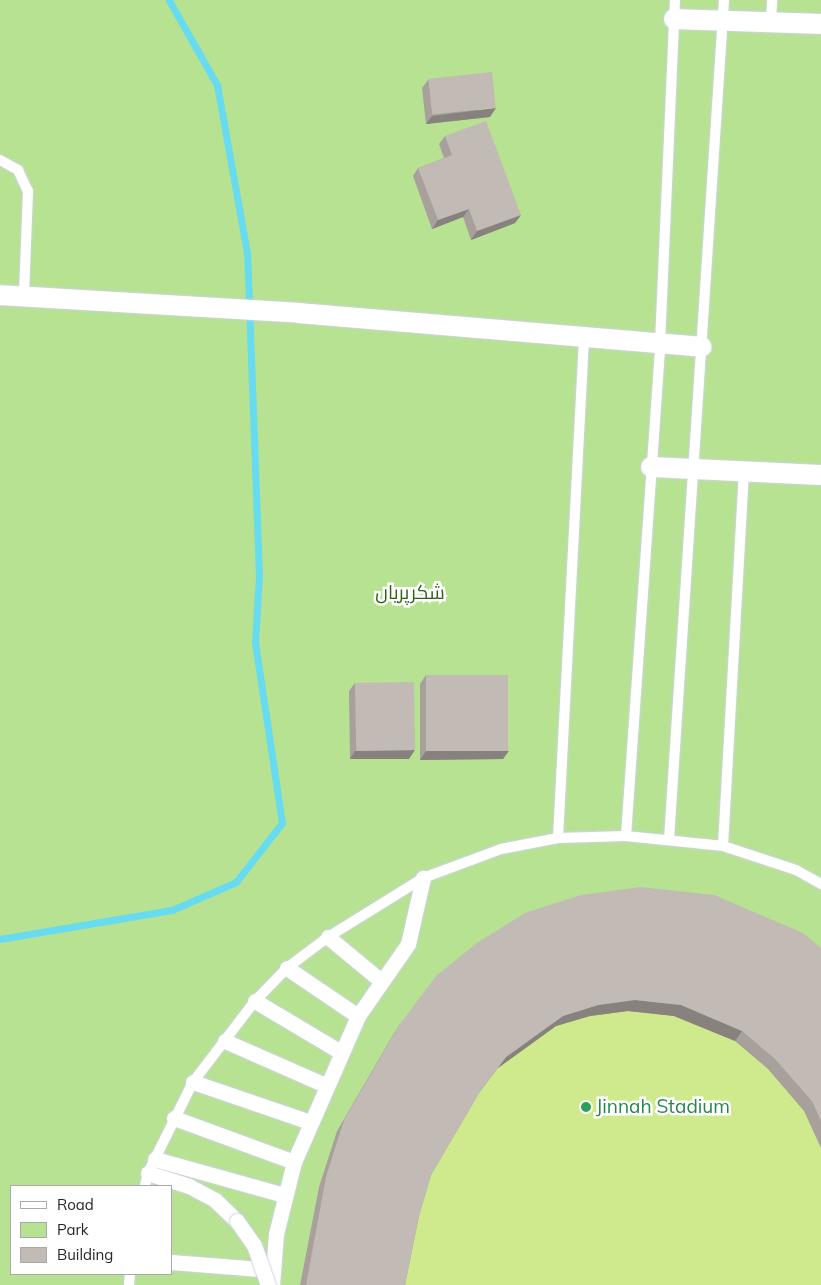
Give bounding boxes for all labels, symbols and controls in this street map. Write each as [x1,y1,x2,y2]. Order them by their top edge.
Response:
park label: شکرپریاں [375,582,445,604]
place label: Jinnah Stadium [596,1096,730,1118]
marker: Jinnah Stadium [580,1101,592,1113]
legend [10,1185,172,1275]
text: Road [57,1195,94,1214]
text: Park [57,1220,89,1239]
text: Building [57,1245,113,1264]

